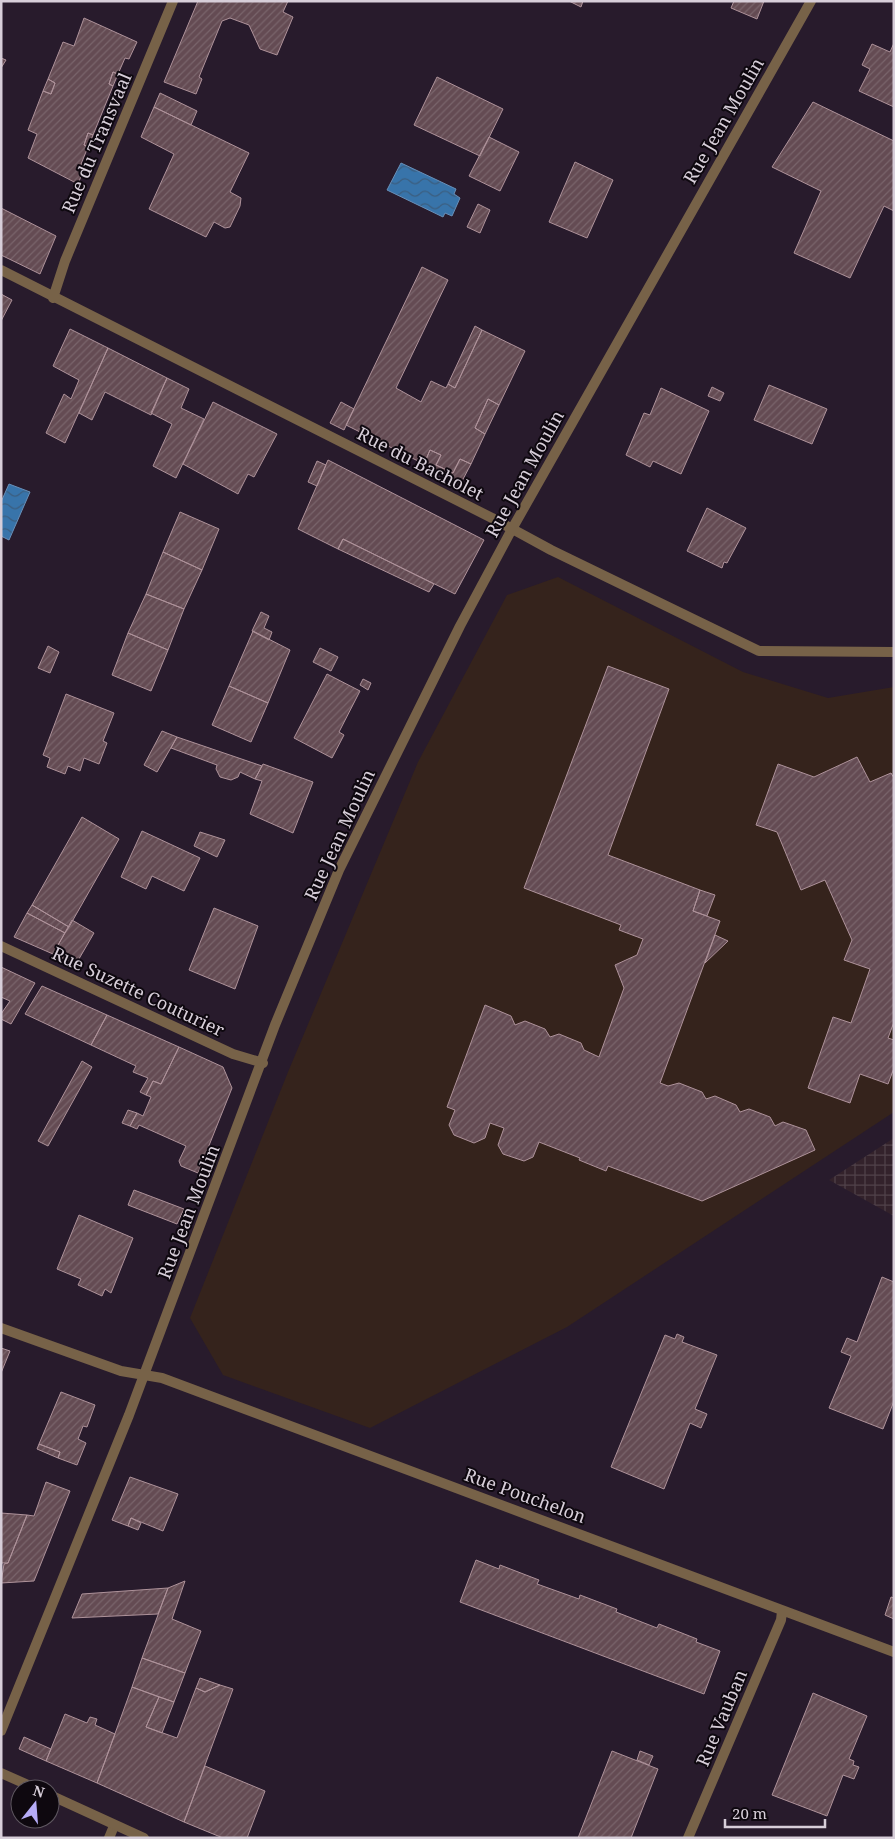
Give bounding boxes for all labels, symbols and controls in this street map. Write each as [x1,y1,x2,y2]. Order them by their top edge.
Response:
street label: Rue Jean Moulin [677,53,769,188]
street label: Rue du Transvaal [56,69,137,216]
street label: Rue Jean Moulin [479,405,569,541]
street label: Rue du Bacholet [353,421,488,505]
street label: Rue Jean Moulin [298,765,380,904]
street label: Rue Suzette Couturier [48,941,229,1042]
street label: Rue Jean Moulin [151,1141,225,1282]
street label: Rue Pouchelon [461,1462,590,1528]
street label: Rue Vauban [690,1665,752,1770]
north arrow [10,1779,60,1829]
text: N [31,1780,47,1802]
scale bar [725,1796,825,1828]
text: 20 m [732,1803,767,1823]

